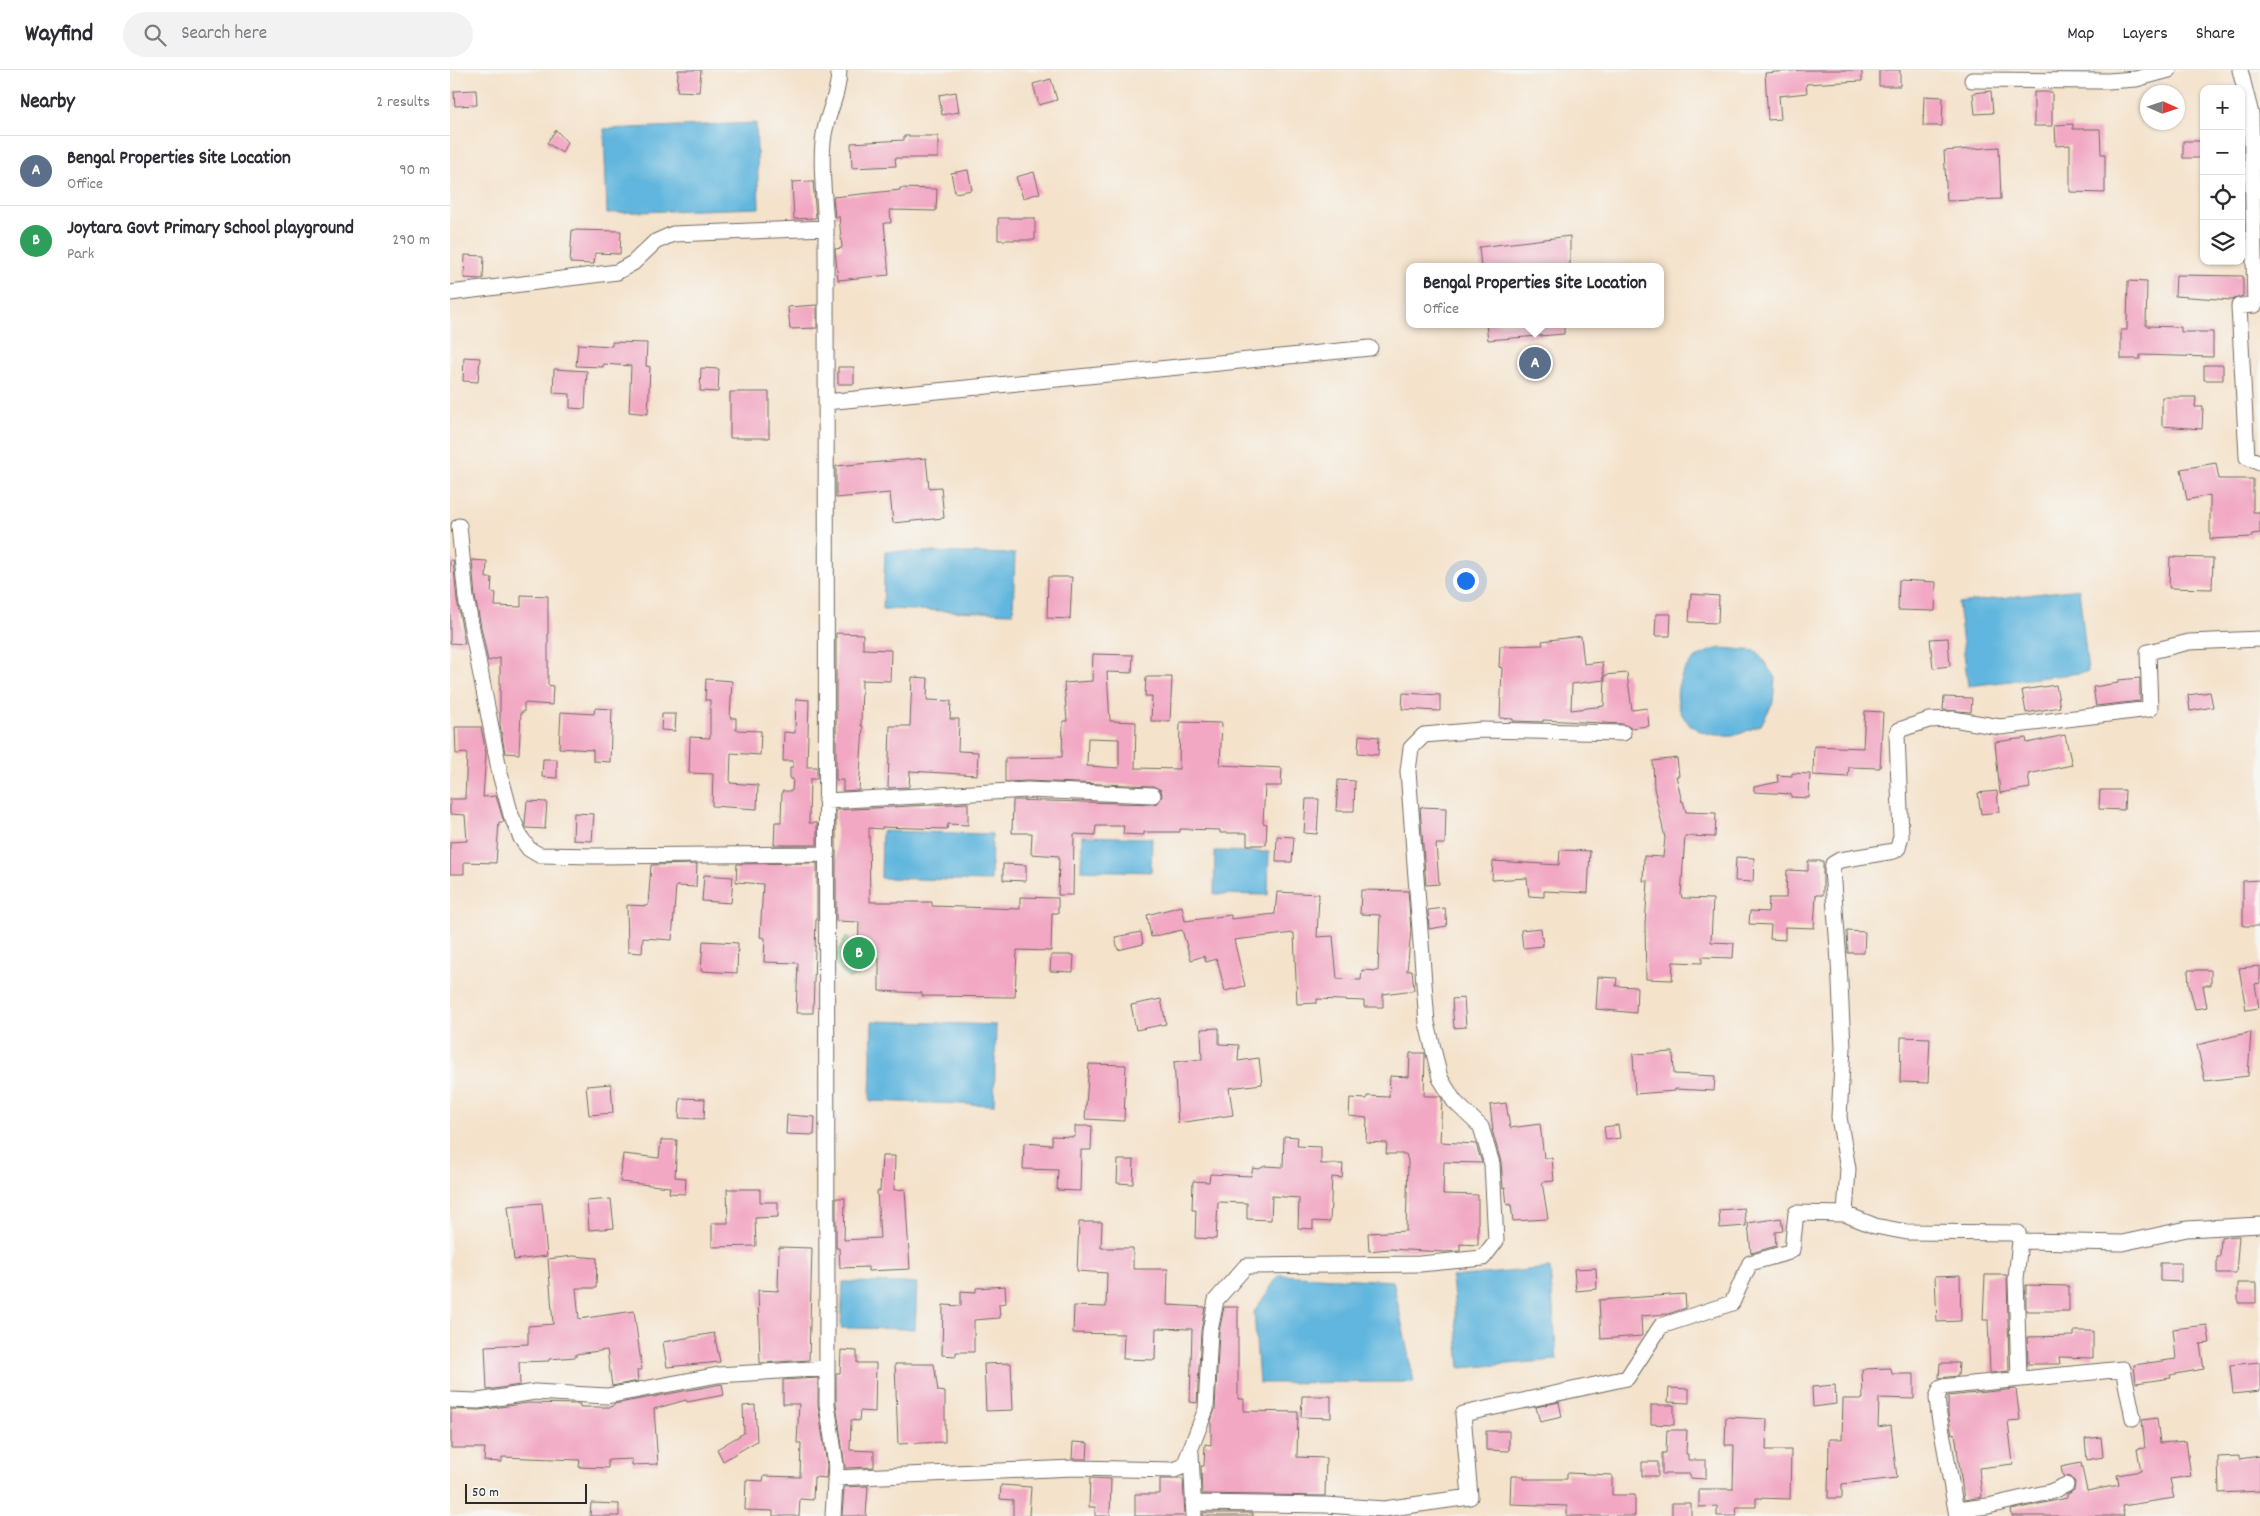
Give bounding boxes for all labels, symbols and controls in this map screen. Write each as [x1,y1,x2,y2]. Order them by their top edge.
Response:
search box [123,12,473,57]
text: Wayfind [25,18,93,52]
icon: search [141,21,169,49]
text: Search here [181,21,267,48]
text: Map [2067,22,2094,47]
text: Layers [2122,22,2168,47]
text: Share [2196,22,2235,47]
north arrow [2140,85,2185,130]
map controls [2200,85,2245,265]
button: + [2200,85,2245,130]
text: Nearby [20,88,75,118]
text: 2 results [376,91,430,114]
button: − [2200,130,2245,175]
text: Bengal Properties Site Location [67,146,291,173]
text: A [32,159,40,182]
text: 90 m [399,159,430,182]
text: Office [67,173,103,196]
button: locate [2200,175,2245,220]
text: Joytara Govt Primary School playground [67,216,354,243]
button: layers [2200,220,2245,265]
text: B [32,229,40,252]
text: 290 m [392,229,430,252]
text: Park [67,243,94,266]
popup [1406,263,1664,328]
text: Bengal Properties Site Location [1423,271,1647,298]
text: Office [1423,298,1459,321]
pin: A [1519,344,1551,382]
your location [1453,568,1479,594]
pin: B [843,934,875,972]
scale bar [465,1481,588,1504]
text: 50 m [472,1483,499,1503]

